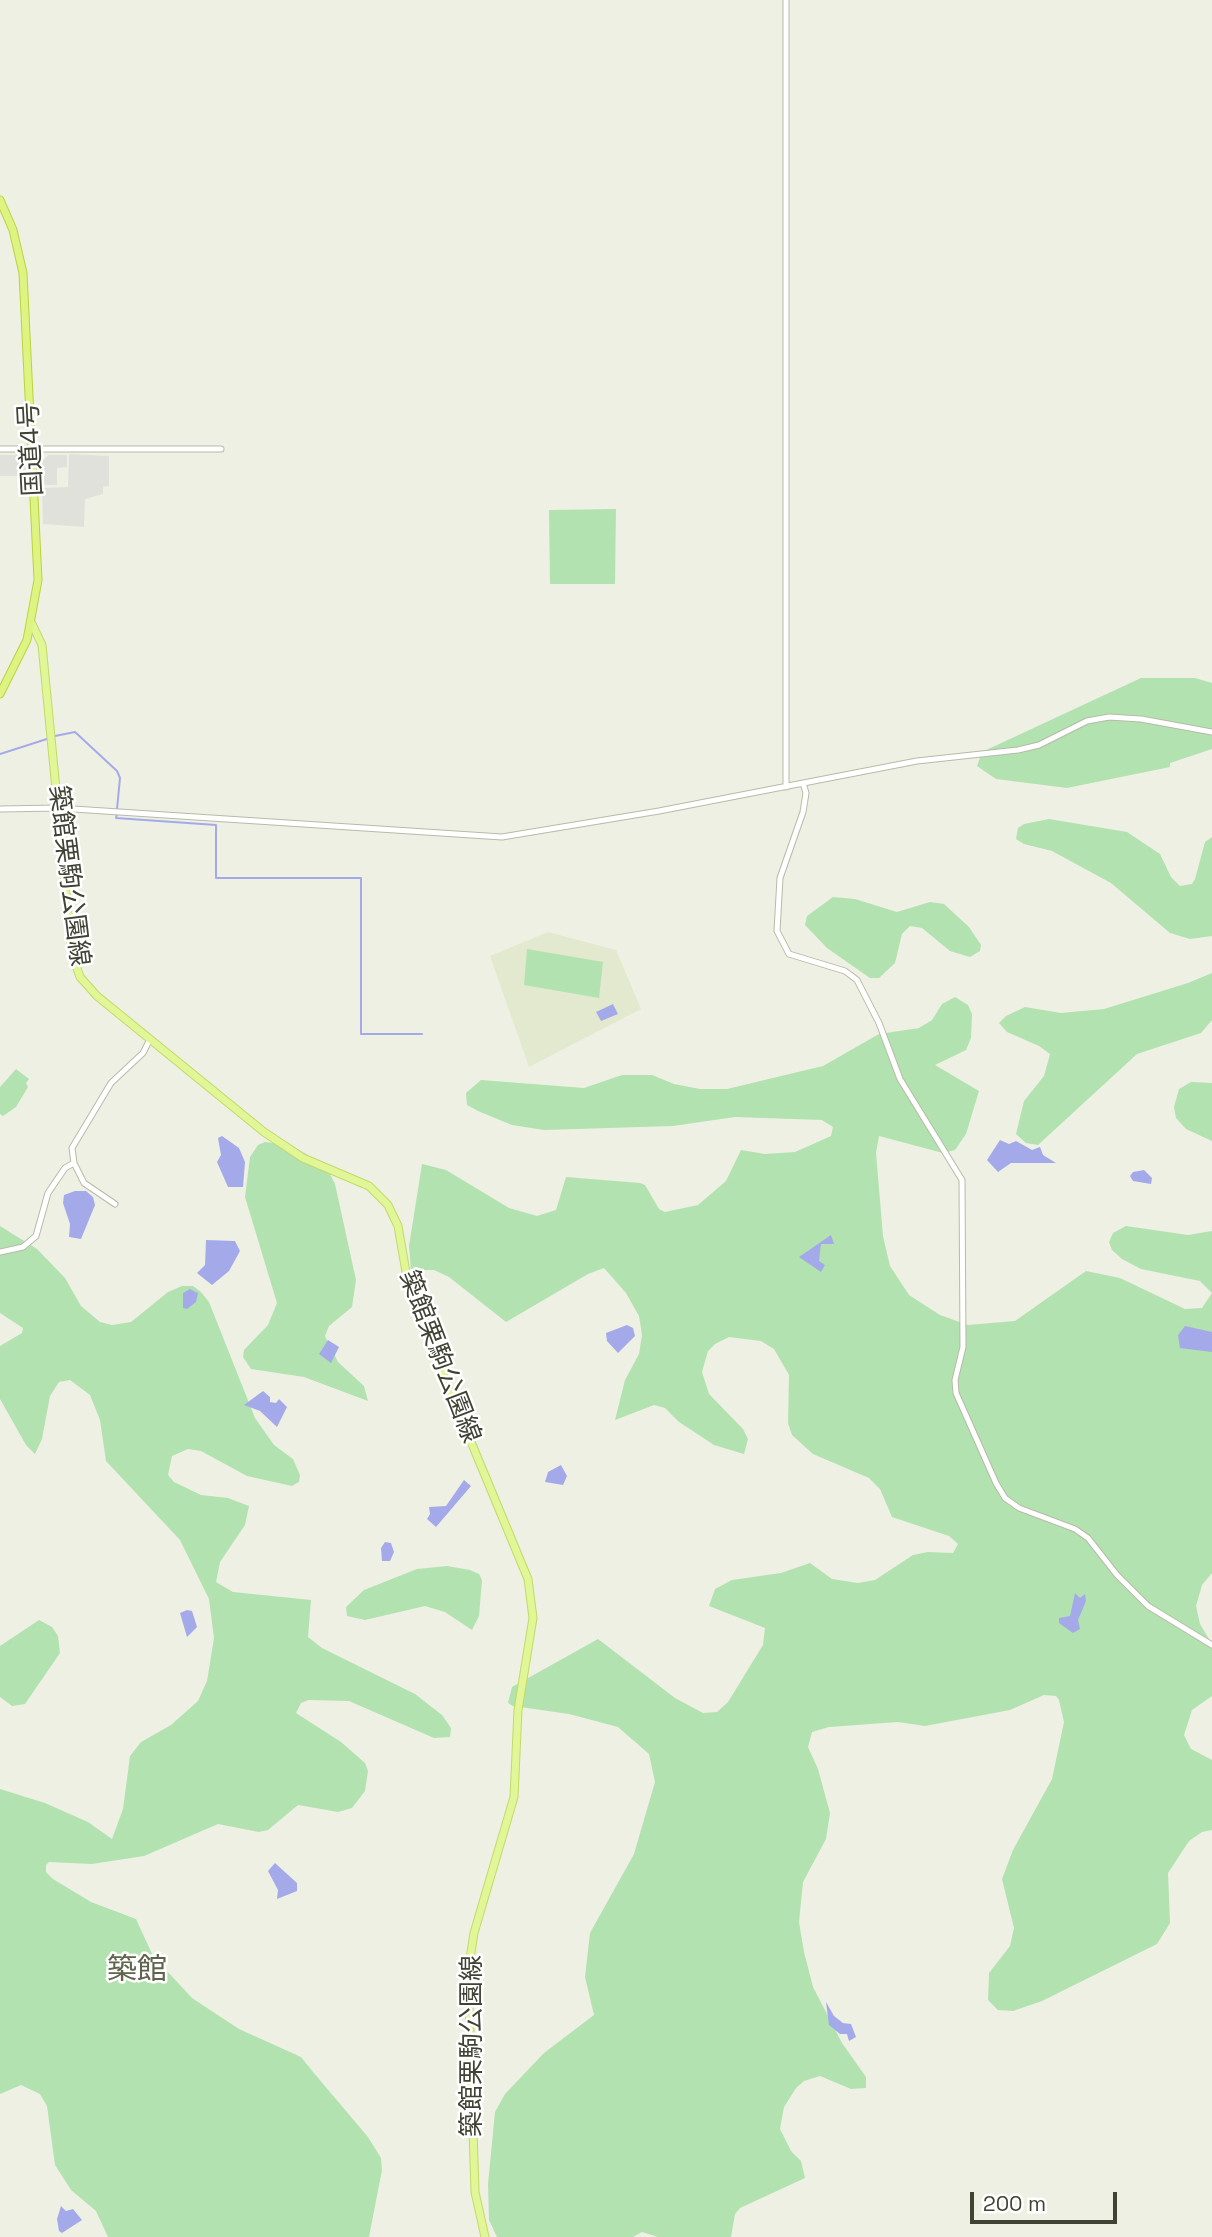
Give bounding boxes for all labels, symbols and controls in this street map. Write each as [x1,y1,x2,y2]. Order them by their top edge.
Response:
street label: 国道4号 [14,401,50,497]
street label: 築館栗駒公園線 [41,784,95,968]
street label: 築館栗駒公園線 [392,1266,486,1448]
district label: 築館 [107,1953,167,1989]
street label: 築館栗駒公園線 [457,1955,489,2137]
scale bar [974,2178,1121,2222]
text: 200 m [983,2190,1046,2217]

